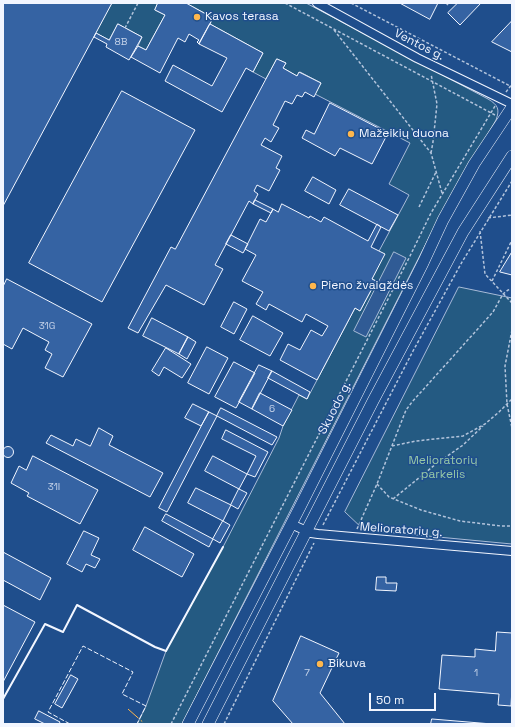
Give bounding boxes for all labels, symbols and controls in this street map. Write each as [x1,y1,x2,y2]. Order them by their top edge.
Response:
place label: Kavos terasa [205,10,279,24]
marker: Kavos terasa [192,12,202,22]
street label: Ventos g. [392,26,446,64]
house number: 8B [115,36,127,48]
place label: Mažeikių duona [359,127,449,141]
marker: Mažeikių duona [346,129,356,139]
place label: Pieno žvaigždės [321,279,413,293]
marker: Pieno žvaigždės [308,281,318,291]
house number: 31G [39,320,55,332]
street label: Skuodo g. [316,379,354,437]
house number: 6 [269,403,275,415]
park label: Melioratorių parkelis [408,454,478,482]
house number: 31I [48,481,60,493]
street label: Melioratorių g. [359,520,443,540]
place label: Bikuva [328,657,366,671]
marker: Bikuva [315,659,325,669]
house number: 7 [304,667,310,679]
house number: 1 [474,667,478,679]
scale bar [371,685,438,711]
text: 50 m [376,692,404,708]

